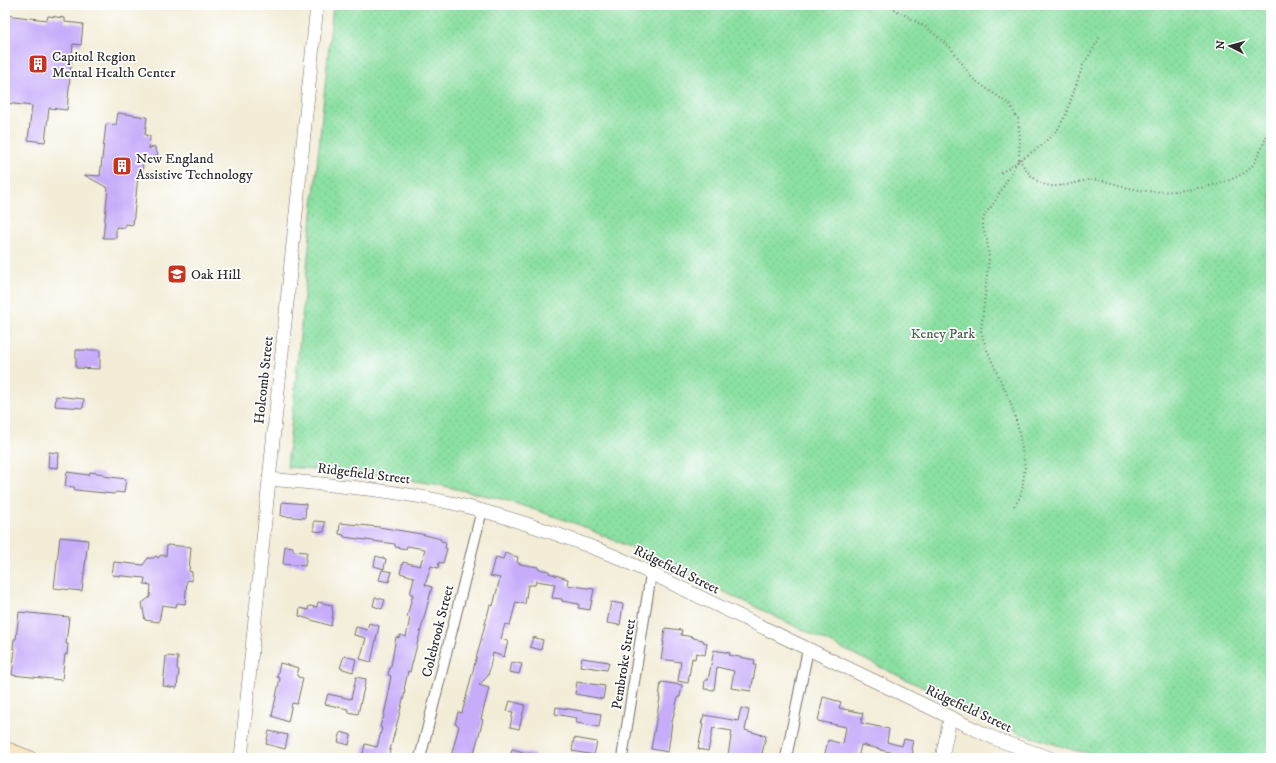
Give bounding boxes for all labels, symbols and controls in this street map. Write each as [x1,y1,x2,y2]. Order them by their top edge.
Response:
north arrow [1210,26,1250,66]
text: N [1214,40,1228,50]
place label: Capitol Region Mental Health Center [52,48,176,82]
building icon: Capitol Region Mental Health Center [27,53,49,75]
place label: New England Assistive Technology [136,150,253,184]
building icon: New England Assistive Technology [111,155,133,177]
school or university icon: Oak Hill [166,263,188,285]
place label: Oak Hill [191,266,241,284]
park label: Keney Park [911,325,975,343]
street label: Holcomb Street [250,335,278,425]
street label: Ridgefield Street [316,459,412,489]
street label: Ridgefield Street [631,541,723,599]
street label: Colebrook Street [418,583,458,679]
street label: Pembroke Street [608,617,640,711]
street label: Ridgefield Street [922,681,1015,737]

